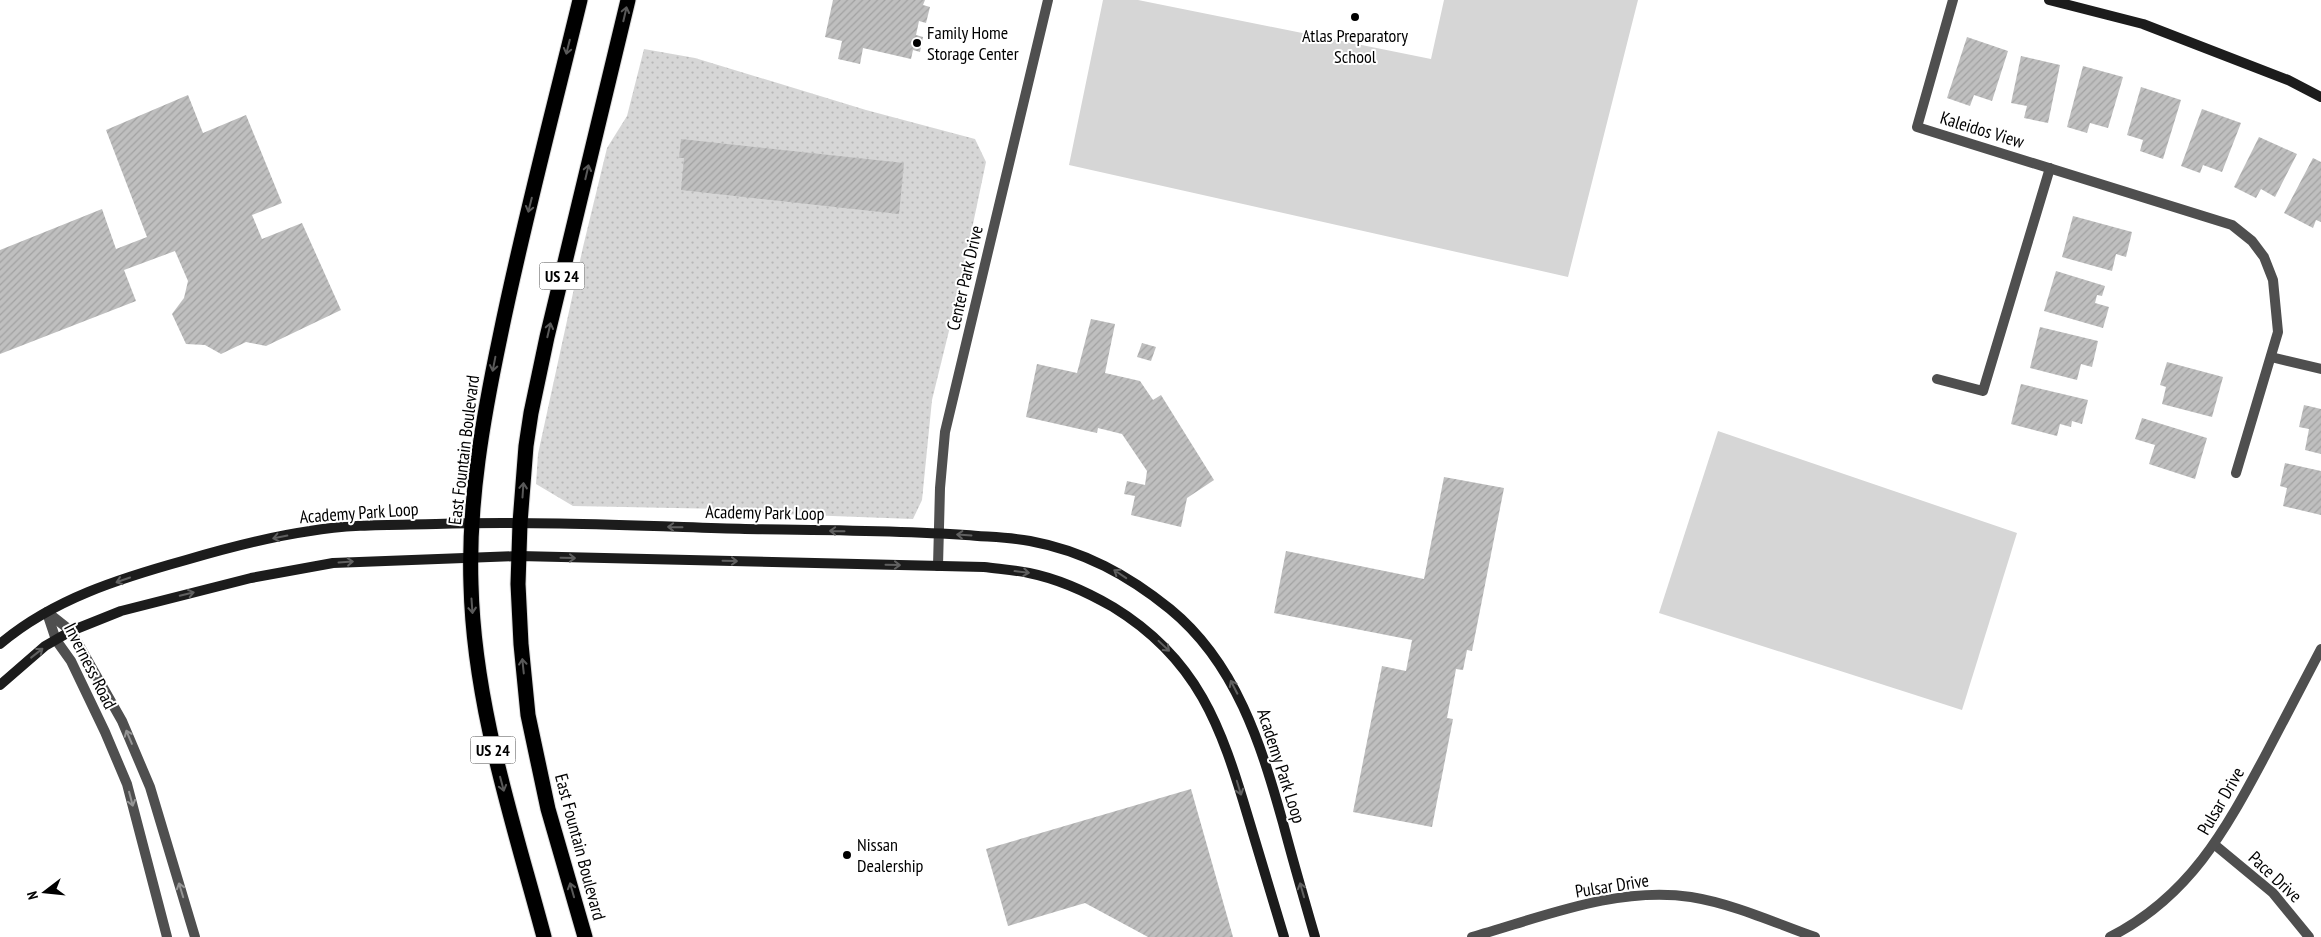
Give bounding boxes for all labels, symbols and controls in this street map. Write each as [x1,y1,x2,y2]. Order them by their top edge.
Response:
one-way arrow [621,6,630,22]
marker: Atlas Preparatory School [1349,11,1361,23]
place label: Family Home Storage Center [927,21,1019,65]
place label: Atlas Preparatory School [1302,24,1408,68]
marker: Family Home Storage Center [911,37,923,49]
one-way arrow [563,39,572,55]
street label: Kaleidos View [1937,106,2027,153]
one-way arrow [583,164,592,180]
one-way arrow [525,197,534,213]
street label: Center Park Drive [941,223,988,333]
road number: US 24 [540,262,584,290]
one-way arrow [545,322,554,338]
one-way arrow [489,355,499,371]
street label: East Fountain Boulevard [443,374,484,526]
one-way arrow [518,482,527,498]
street label: Academy Park Loop [299,497,419,528]
street label: Academy Park Loop [705,500,825,525]
one-way arrow [667,522,683,532]
one-way arrow [829,526,846,536]
one-way arrow [956,531,972,540]
one-way arrow [272,532,288,542]
one-way arrow [559,553,575,562]
one-way arrow [722,556,738,566]
one-way arrow [338,558,354,567]
one-way arrow [884,560,900,570]
one-way arrow [1014,567,1030,577]
one-way arrow [1113,569,1127,579]
one-way arrow [116,575,132,585]
one-way arrow [178,589,194,598]
one-way arrow [468,598,477,614]
street label: Inverness Road [59,619,122,713]
one-way arrow [1157,640,1170,652]
one-way arrow [30,647,43,658]
one-way arrow [518,658,528,674]
one-way arrow [1229,679,1239,694]
street label: Academy Park Loop [1252,706,1311,826]
one-way arrow [123,730,133,745]
road number: US 24 [470,736,516,764]
street label: Pulsar Drive [2192,763,2249,839]
street label: East Fountain Boulevard [550,771,611,923]
one-way arrow [498,775,508,791]
one-way arrow [1235,779,1245,795]
one-way arrow [127,791,137,807]
place label: Nissan Dealership [857,833,924,877]
street label: Pace Drive [2244,846,2307,907]
marker: Nissan Dealership [841,849,853,861]
north arrow [20,867,70,917]
street label: Pulsar Drive [1573,868,1650,903]
one-way arrow [1296,882,1306,898]
one-way arrow [176,883,186,899]
one-way arrow [566,883,576,899]
text: N [23,889,42,902]

